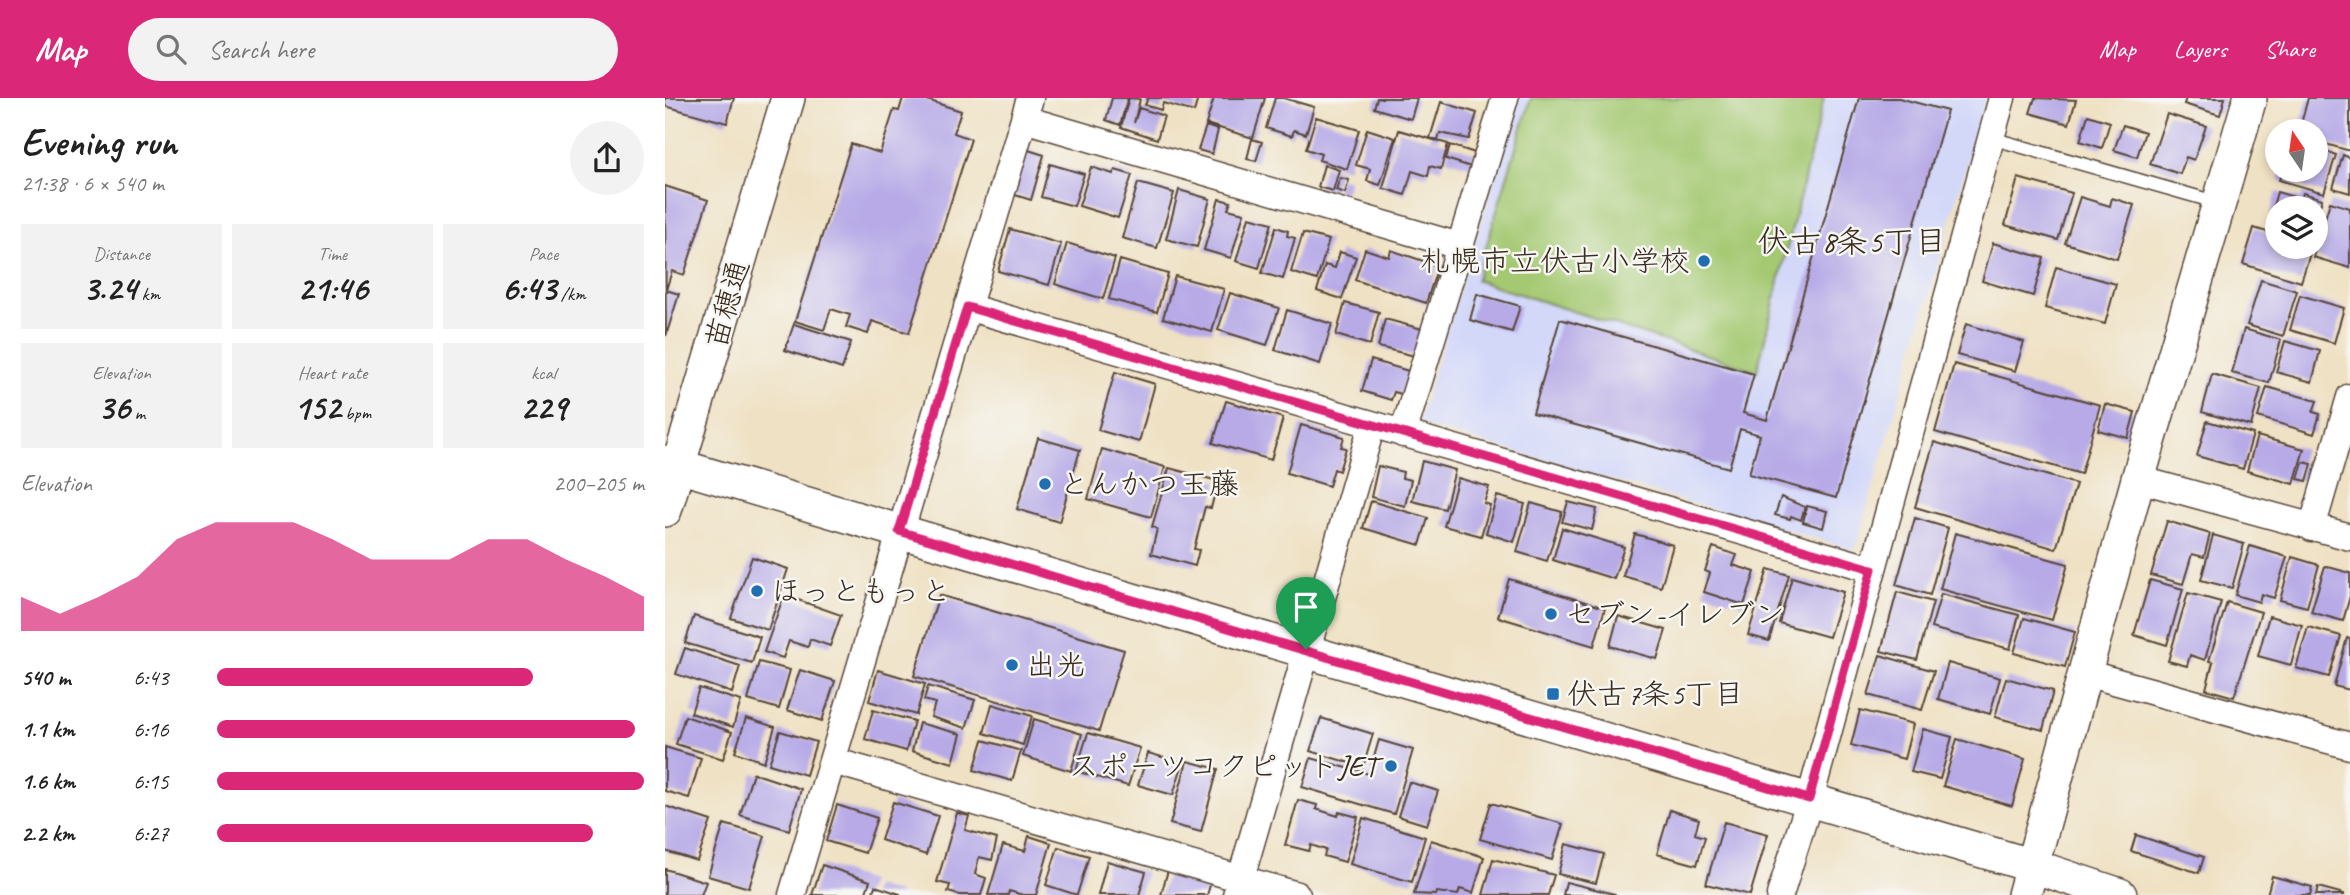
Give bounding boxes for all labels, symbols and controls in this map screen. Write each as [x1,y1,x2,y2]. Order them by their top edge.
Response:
search box [128,18,618,81]
text: Map [35,28,86,70]
icon: search [152,30,190,68]
text: Search here [208,33,314,66]
text: Map [2099,34,2136,64]
text: Layers [2174,34,2227,64]
text: Share [2265,34,2315,64]
text: Evening run [21,119,177,166]
north arrow [2265,119,2327,182]
map controls [2265,119,2328,259]
button: share [570,121,644,195]
text: 21:38 · 6 × 540 m [21,169,164,198]
button: layers [2265,196,2328,259]
district label: 伏古8条5丁目 [1758,221,1946,262]
text: Distance [93,242,150,266]
text: Time [318,242,347,266]
text: Pace [529,242,558,266]
place label: 札幌市立伏古小学校 [1420,242,1690,280]
marker: 札幌市立伏古小学校 [1696,253,1712,269]
street label: 苗穂通 [696,256,758,352]
text: 3.24 [83,266,137,311]
text: 21:46 [297,266,368,311]
text: 6:43 [501,266,556,311]
text: km [137,282,160,306]
text: /km [556,282,586,306]
text: Elevation [92,361,151,385]
text: Heart rate [298,361,367,385]
text: kcal [531,361,556,385]
text: 36 [98,385,130,430]
text: 152 [294,385,341,430]
text: 229 [520,385,567,430]
text: m [130,401,145,425]
text: bpm [341,401,371,425]
place label: とんかつ玉藤 [1059,465,1239,503]
text: Elevation [21,469,92,498]
text: 200–205 m [553,469,644,498]
marker: とんかつ玉藤 [1037,476,1053,492]
place label: ほっともっと [771,572,951,610]
pin [1276,577,1336,649]
marker: ほっともっと [749,583,765,599]
icon: arrive [1287,588,1325,626]
place label: セブン-イレブン [1565,595,1785,633]
marker: セブン-イレブン [1543,606,1559,622]
place label: 出光 [1026,646,1086,684]
marker: 出光 [1004,657,1020,673]
text: 540 m [21,663,70,692]
text: 6:43 [133,663,169,692]
place label: 伏古7条5丁目 [1567,675,1744,713]
marker: 伏古7条5丁目 [1545,686,1561,702]
text: 1.1 km [21,715,75,744]
text: 6:16 [133,715,169,744]
place label: スポーツコクピットJET [1069,747,1384,785]
marker: スポーツコクピットJET [1383,758,1399,774]
text: 1.6 km [21,767,75,796]
text: 6:15 [133,767,169,796]
text: 2.2 km [21,819,75,848]
text: 6:27 [133,819,169,848]

